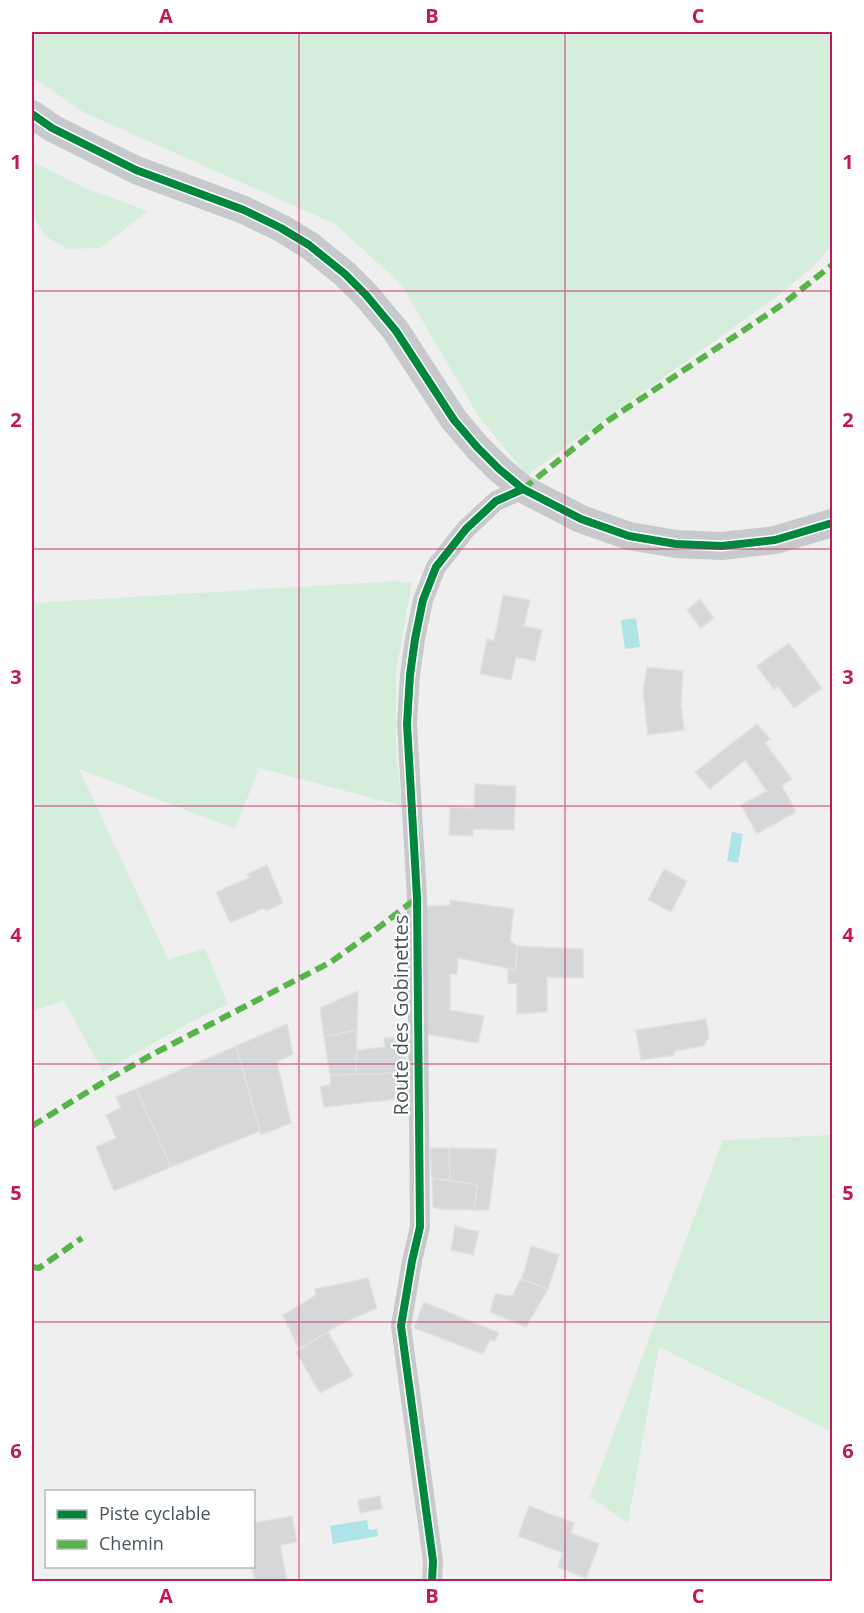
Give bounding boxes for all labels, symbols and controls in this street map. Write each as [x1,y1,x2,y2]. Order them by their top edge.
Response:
text: A [159,2,173,29]
text: B [425,2,439,29]
text: C [692,2,705,29]
text: 1 [10,148,22,175]
text: 1 [842,148,854,175]
text: 2 [10,406,22,433]
text: 2 [842,406,854,433]
text: 3 [10,663,22,690]
text: 3 [842,663,854,690]
street label: Route des Gobinettes [387,915,414,1115]
text: 4 [10,921,22,948]
text: 4 [842,921,854,948]
text: 5 [10,1179,22,1206]
text: 5 [842,1179,854,1206]
text: 6 [10,1437,22,1464]
text: 6 [842,1437,854,1464]
legend [45,1490,255,1568]
text: Piste cyclable [99,1501,211,1525]
text: Chemin [99,1531,164,1555]
text: A [159,1582,173,1609]
text: B [425,1582,439,1609]
text: C [692,1582,705,1609]

